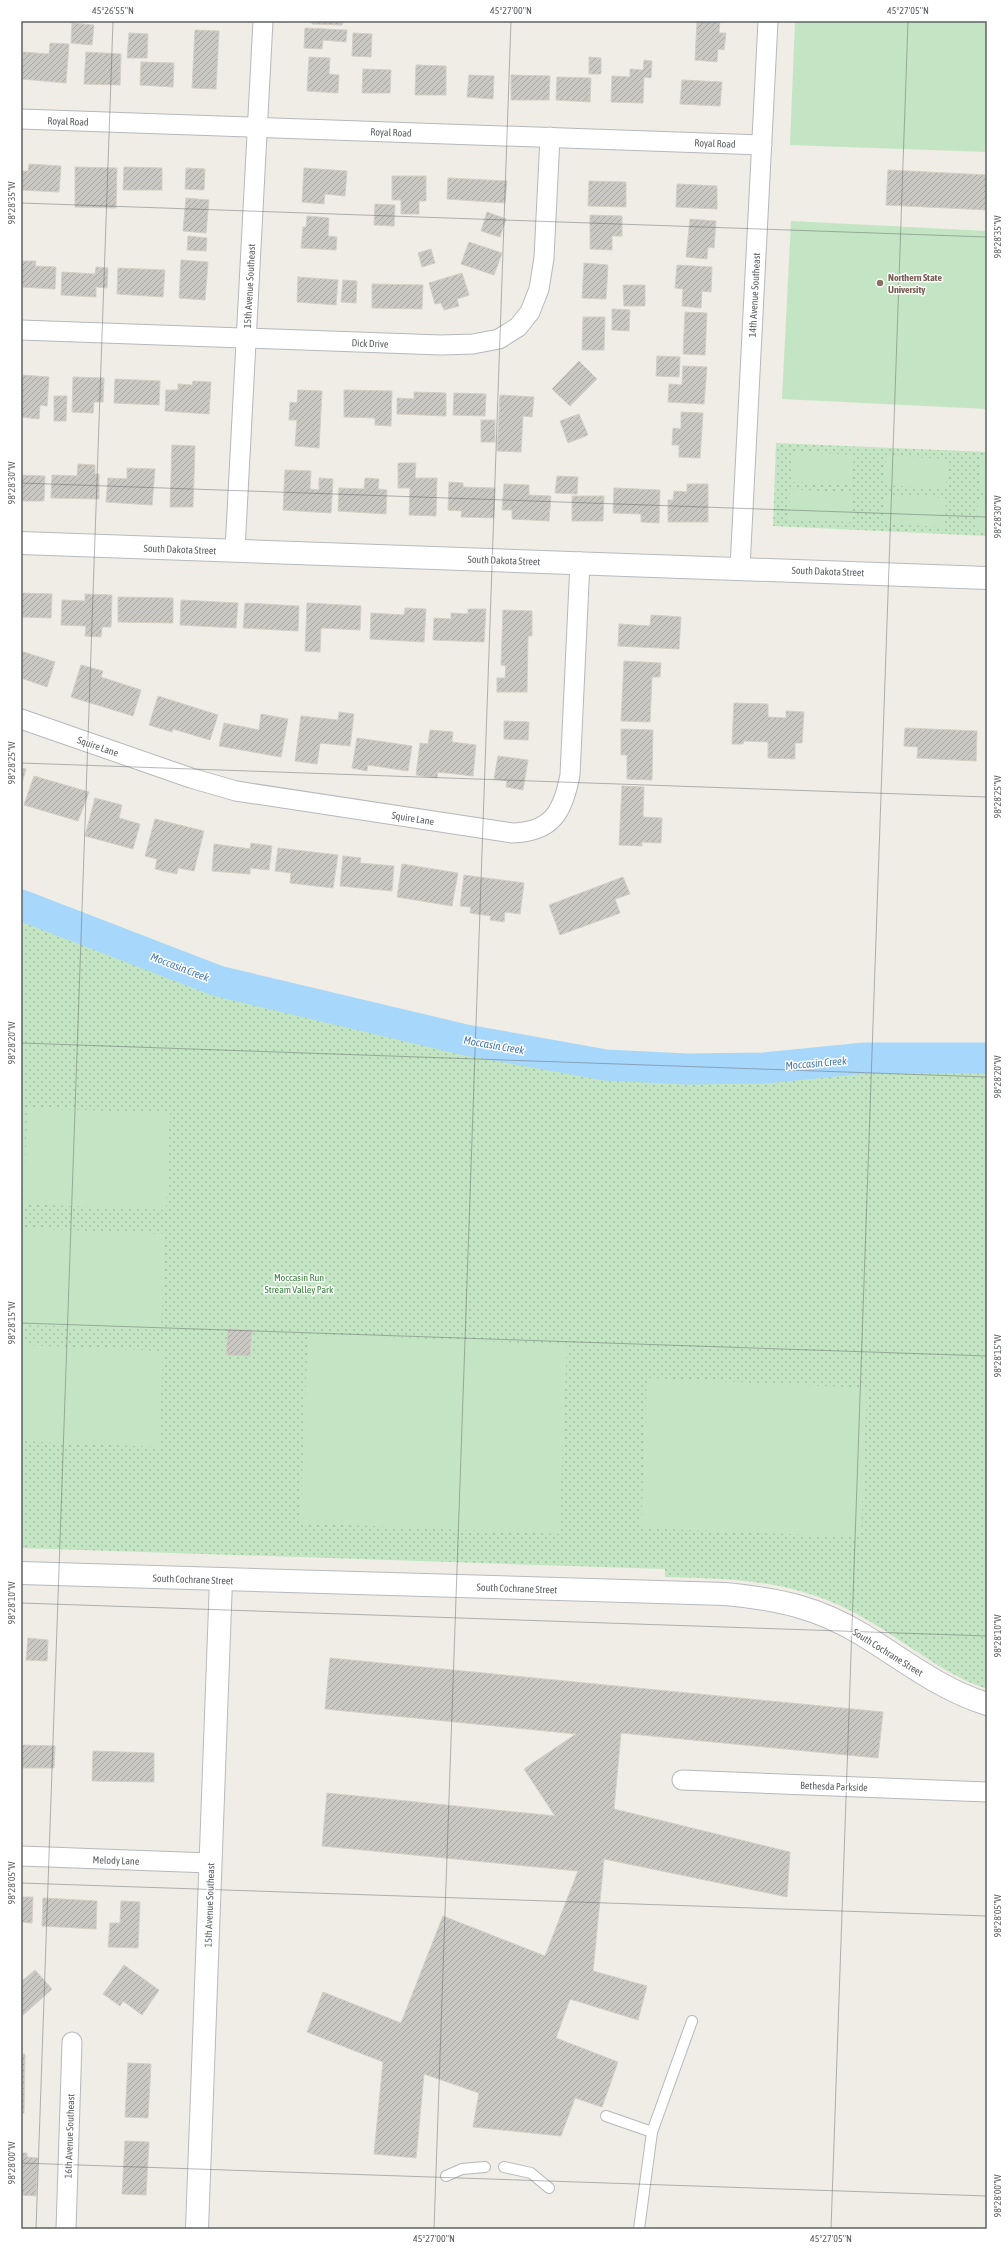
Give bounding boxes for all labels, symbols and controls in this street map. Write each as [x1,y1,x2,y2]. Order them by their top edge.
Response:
text: 45°26'55"N [92,5,134,16]
text: 45°27'00"N [490,5,532,16]
text: 45°27'05"N [887,5,929,16]
street label: Royal Road [47,115,89,128]
street label: Royal Road [370,126,412,139]
street label: Royal Road [694,137,736,150]
text: 98°28'35"W [6,181,17,225]
text: 98°28'35"W [992,215,1003,259]
street label: 15th Avenue Southeast [242,243,257,329]
street label: 14th Avenue Southeast [747,252,762,338]
place label: Northern State University [888,272,942,295]
marker: Northern State University [875,278,885,288]
street label: Dick Drive [351,337,389,350]
text: 98°28'30"W [6,461,17,505]
text: 98°28'30"W [992,495,1003,539]
street label: South Dakota Street [143,543,217,556]
street label: South Dakota Street [467,554,541,567]
street label: South Dakota Street [791,565,865,578]
street label: Squire Lane [76,734,120,759]
text: 98°28'25"W [6,741,17,785]
text: 98°28'25"W [992,775,1003,819]
street label: Squire Lane [391,810,435,827]
water label: Moccasin Creek [149,950,211,984]
text: 98°28'20"W [6,1021,17,1065]
water label: Moccasin Creek [463,1034,525,1056]
water label: Moccasin Creek [785,1054,847,1072]
text: 98°28'20"W [992,1055,1003,1099]
park label: Moccasin Run Stream Valley Park [265,1272,334,1295]
text: 98°28'15"W [6,1301,17,1345]
text: 98°28'15"W [992,1334,1003,1378]
street label: South Cochrane Street [152,1573,234,1586]
text: 98°28'10"W [6,1581,17,1625]
street label: South Cochrane Street [476,1582,558,1595]
text: 98°28'10"W [992,1614,1003,1658]
street label: South Cochrane Street [851,1626,925,1679]
street label: Bethesda Parkside [800,1780,868,1793]
street label: Melody Lane [92,1854,140,1867]
text: 98°28'05"W [6,1861,17,1905]
street label: 15th Avenue Southeast [203,1862,216,1947]
text: 98°28'05"W [992,1894,1003,1938]
street label: 16th Avenue Southeast [63,2093,76,2178]
text: 98°28'00"W [6,2141,17,2185]
text: 98°28'00"W [992,2174,1003,2218]
text: 45°27'00"N [413,2233,455,2244]
text: 45°27'05"N [810,2233,852,2244]

